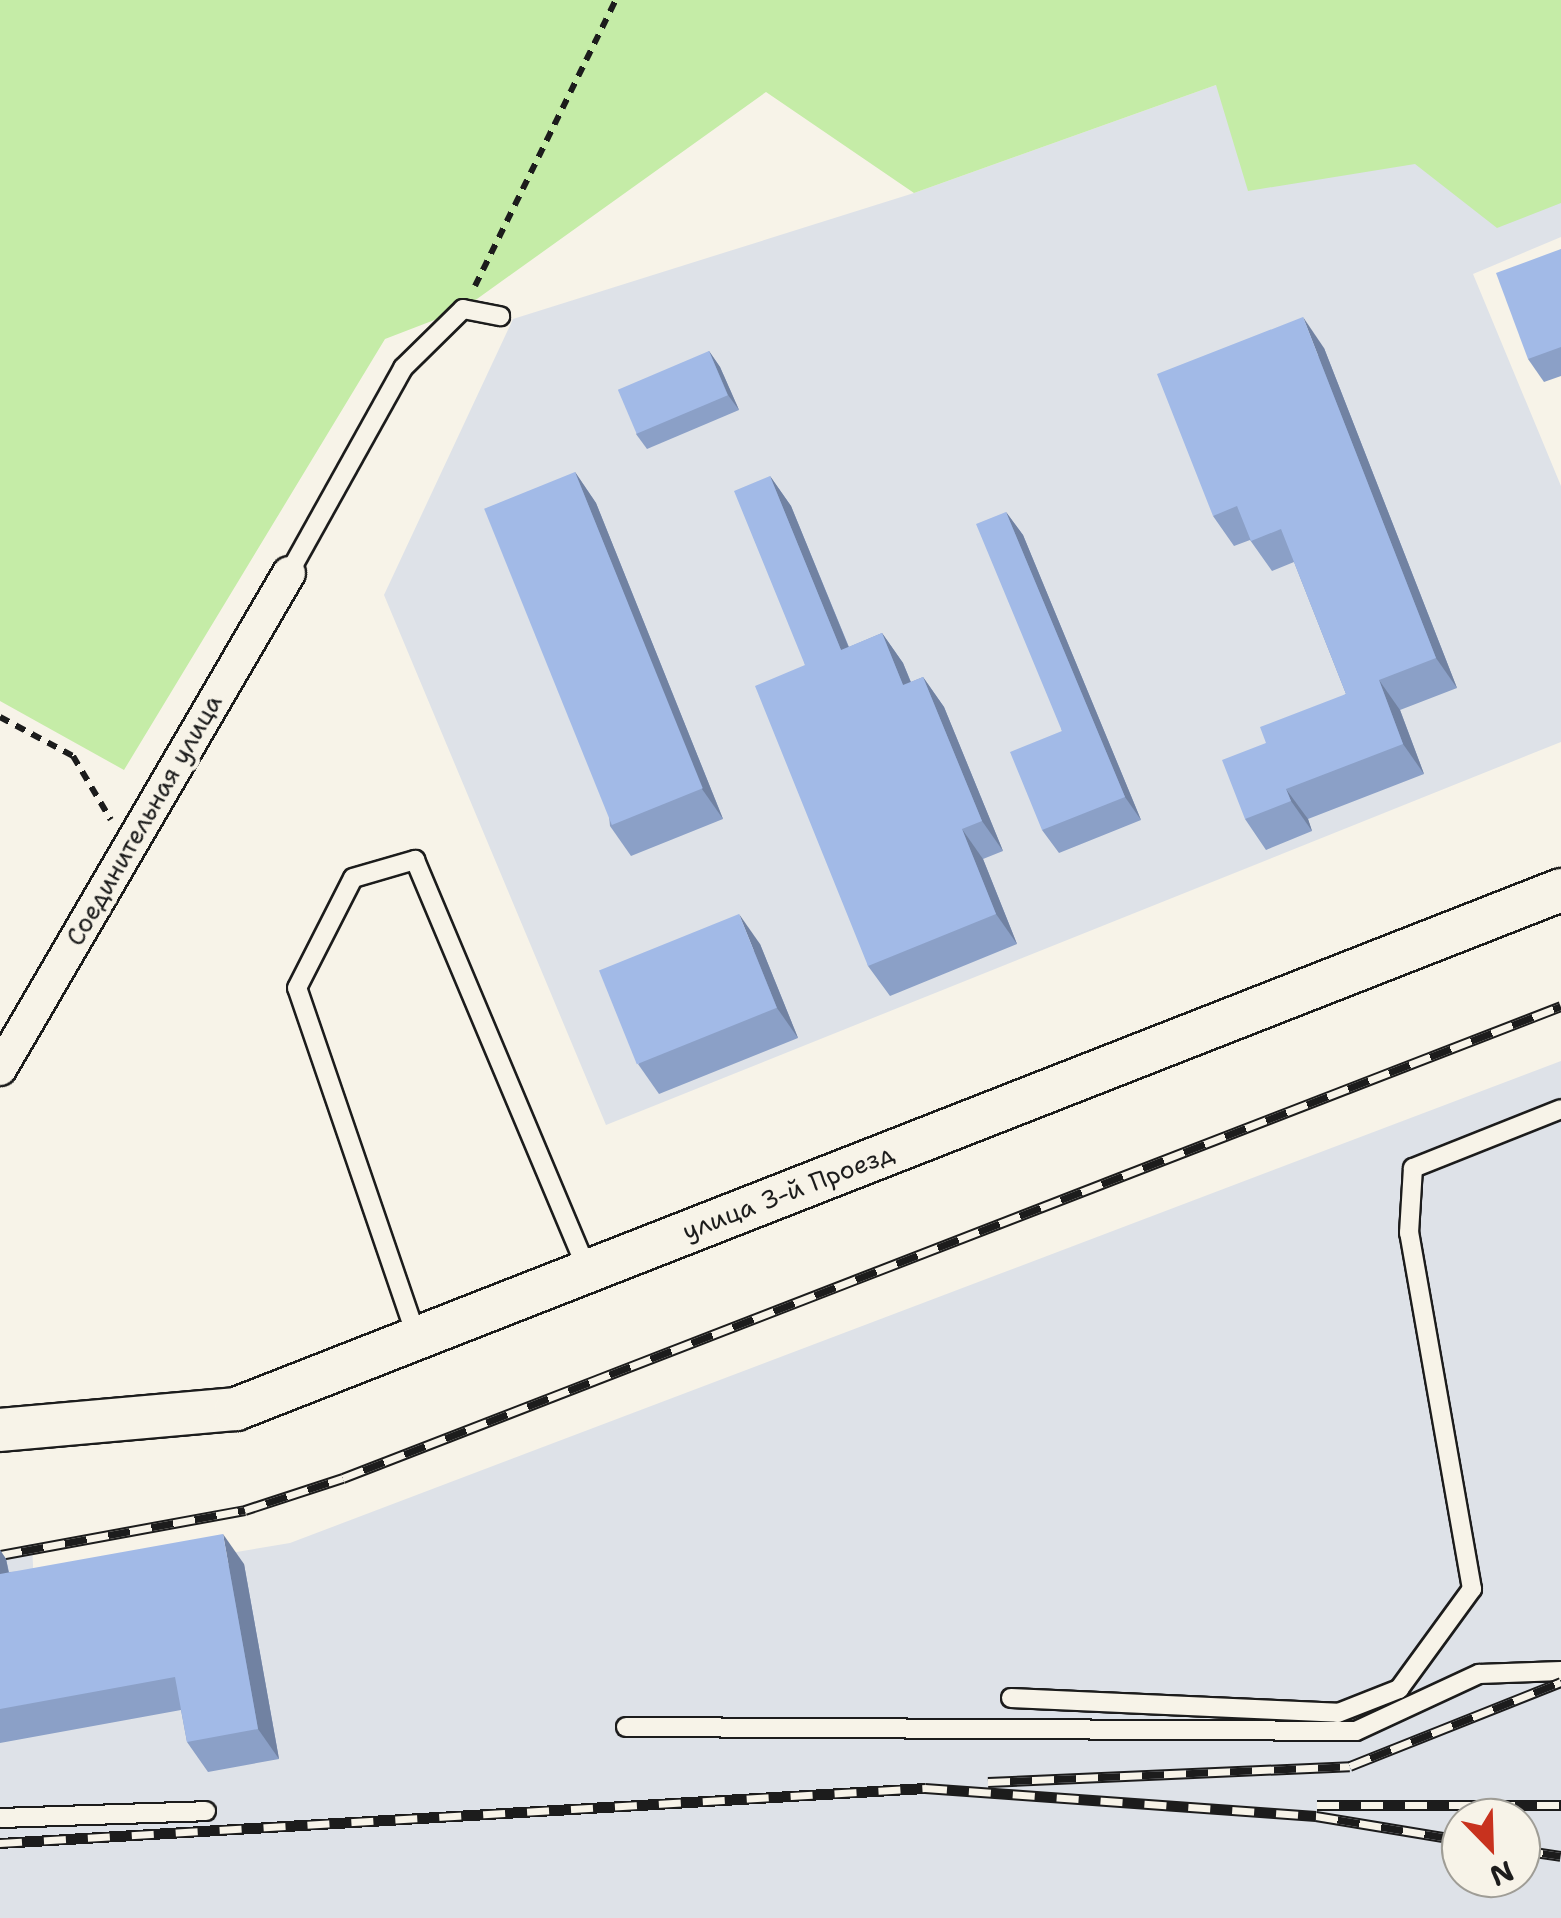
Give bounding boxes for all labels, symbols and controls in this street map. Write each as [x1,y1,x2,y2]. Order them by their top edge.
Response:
street label: Соединительная улица [60,689,228,951]
street label: улица 3-й Проезд [678,1138,898,1246]
north arrow [1441,1798,1541,1898]
text: N [1484,1852,1520,1896]

